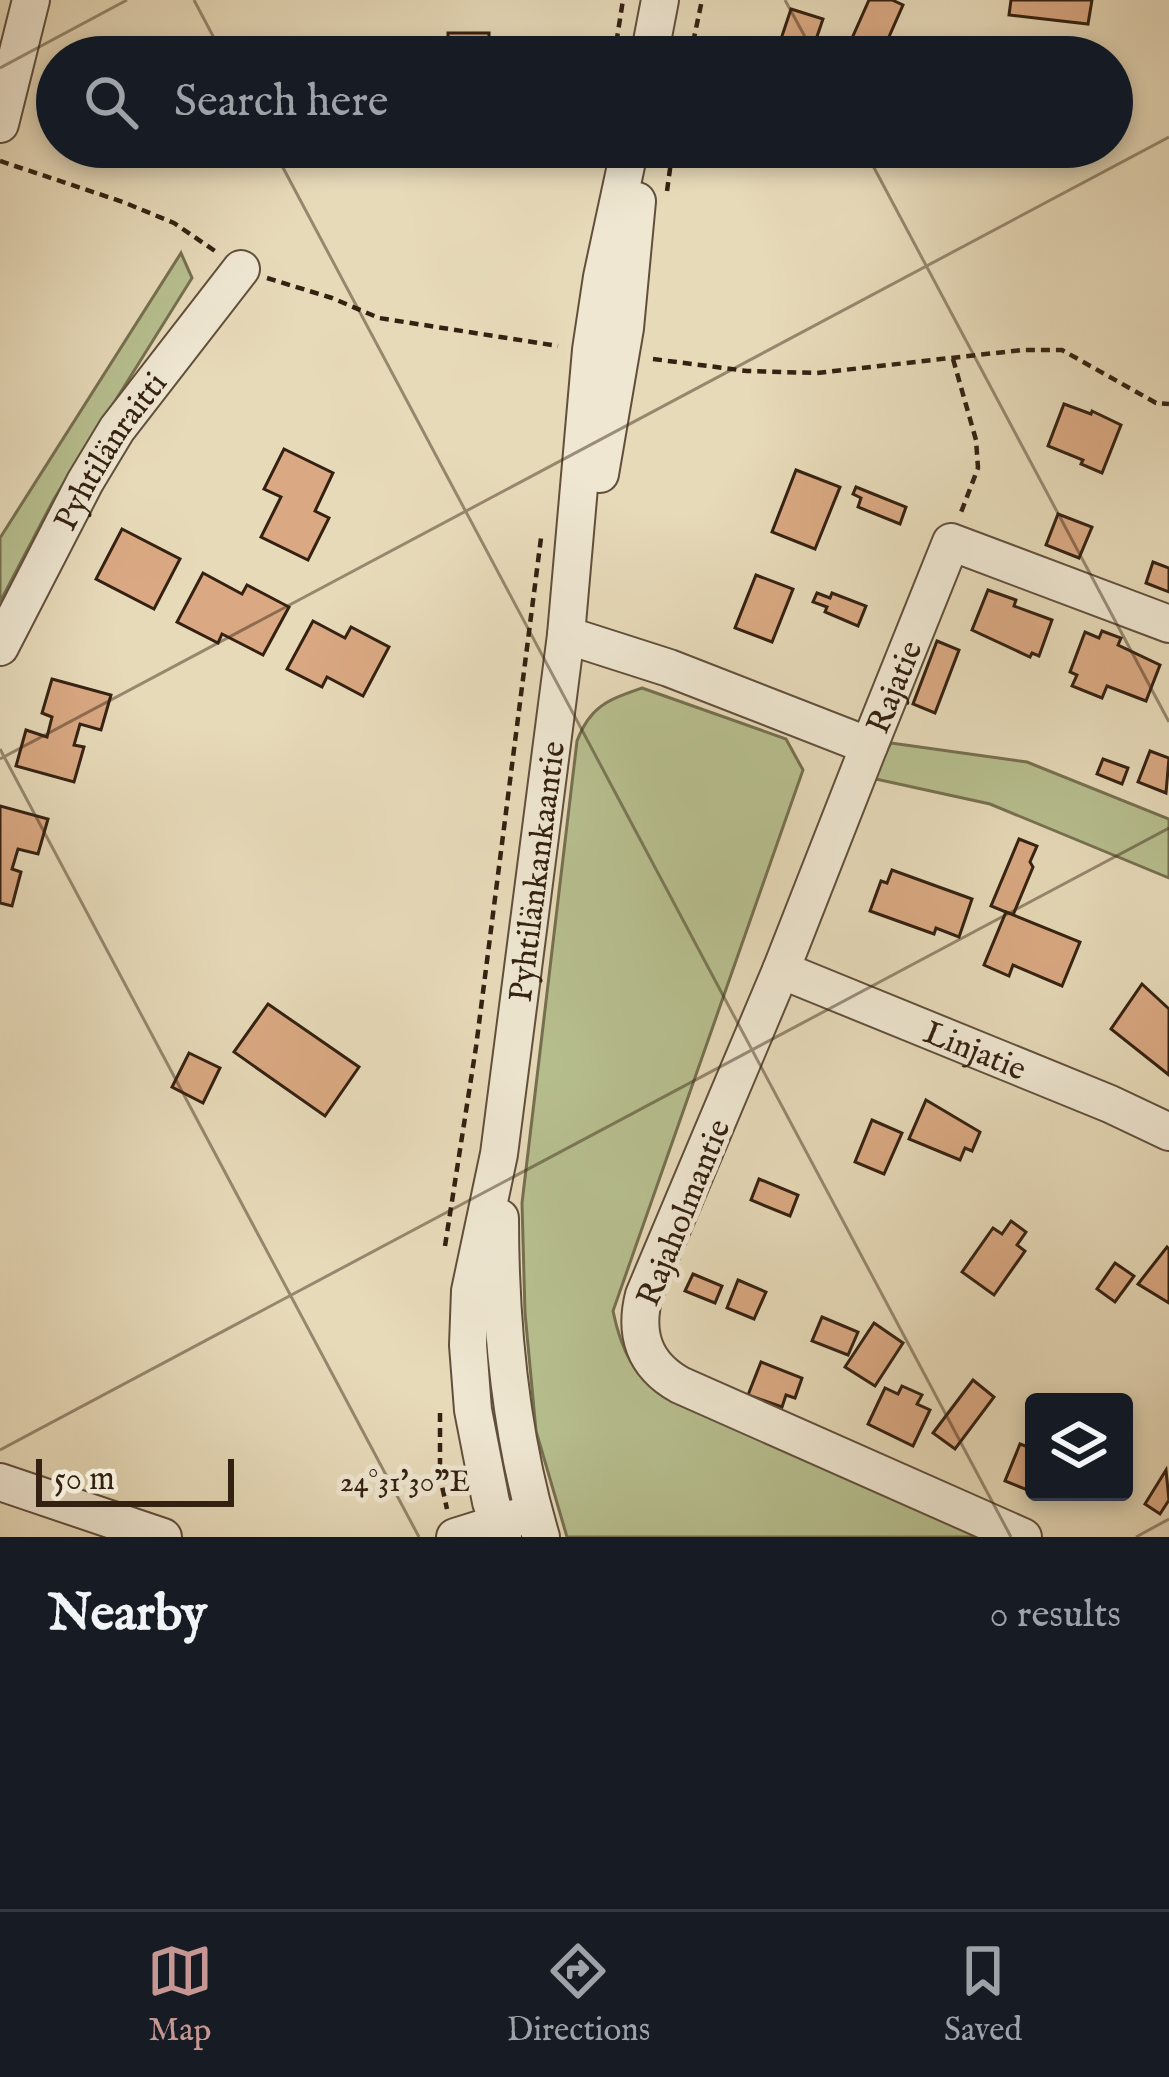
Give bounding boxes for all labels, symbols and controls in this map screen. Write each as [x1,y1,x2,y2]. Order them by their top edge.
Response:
search box [36,36,1133,168]
icon: search [78,69,144,135]
text: Search here [174,74,388,131]
street label: Pyhtilänraitti [46,364,177,538]
street label: Rajatie [858,635,933,740]
street label: Pyhtilänkankaantie [501,739,576,1005]
street label: Linjatie [917,1012,1032,1092]
street label: Rajaholmantie [628,1114,741,1313]
map controls [1025,1393,1133,1501]
button: layers [1025,1393,1133,1501]
scale bar [36,1453,234,1506]
text: 50 m [54,1459,115,1501]
text: 24°31'30"E [340,1464,470,1502]
text: Nearby [48,1583,207,1648]
text: 0 results [989,1591,1121,1640]
tab: Map [147,1938,213,2052]
tab: Directions [507,1938,650,2052]
tab: Saved [944,1938,1022,2052]

